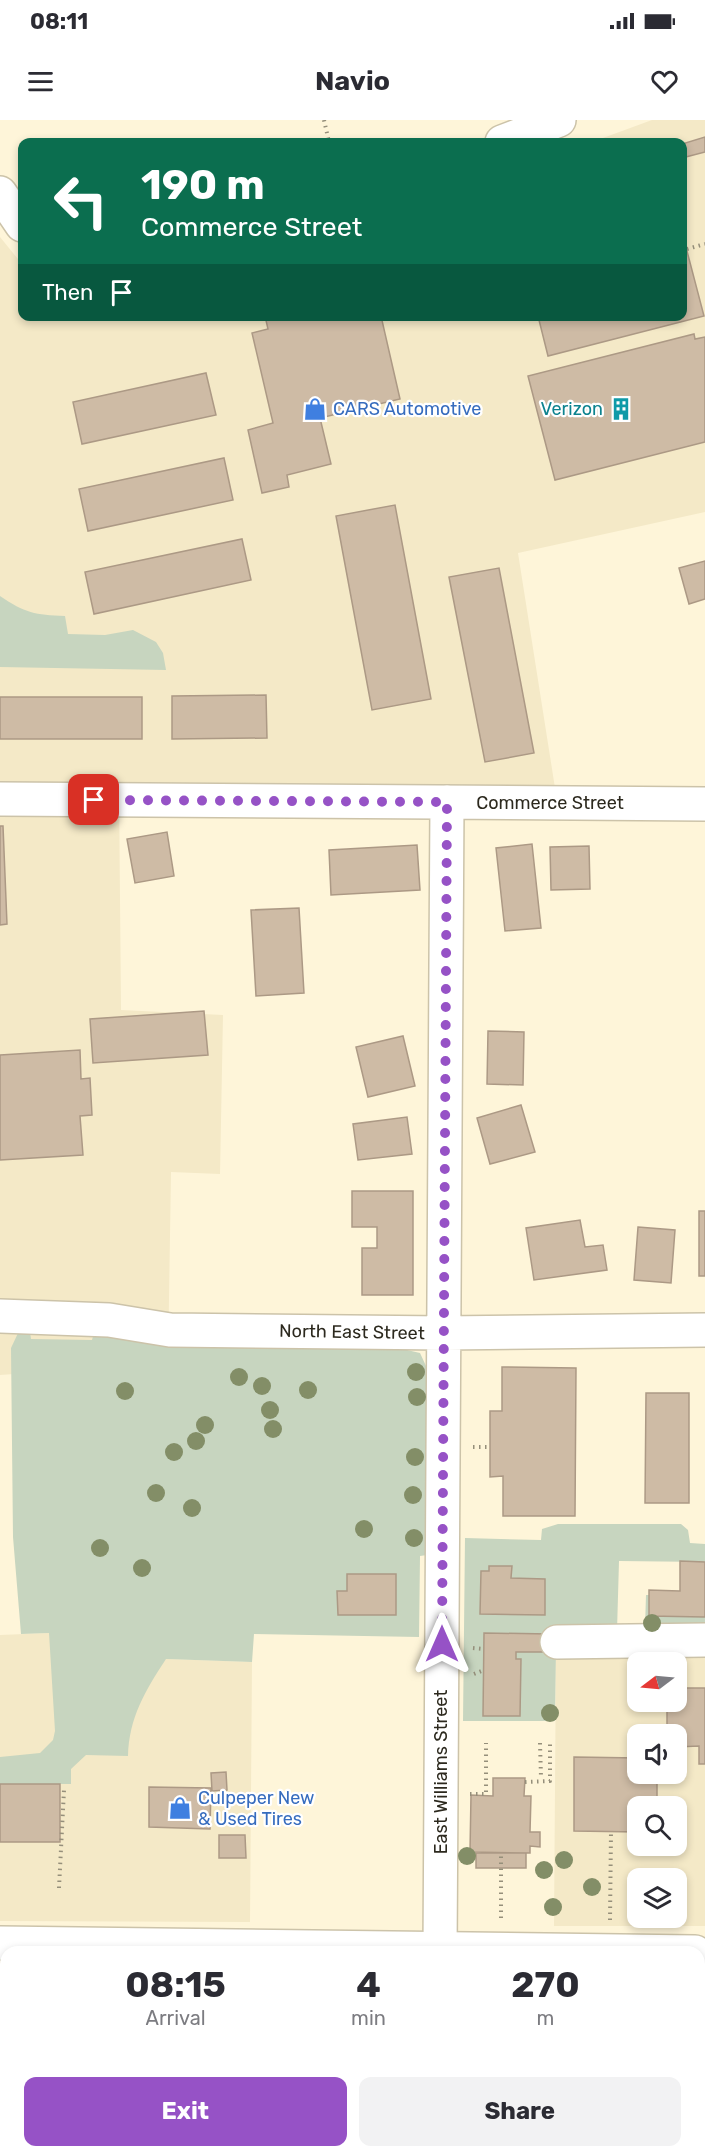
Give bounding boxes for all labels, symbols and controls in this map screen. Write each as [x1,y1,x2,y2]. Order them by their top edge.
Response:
text: 08:11 [30,8,88,35]
icon: menu [24,65,57,98]
text: Navio [315,65,390,97]
icon: heart [648,65,681,98]
text: 190 m [141,160,265,210]
icon: left [42,162,120,240]
text: Commerce Street [141,211,362,243]
icon: arrive [105,276,138,309]
text: Then [42,279,93,306]
shop icon: CARS Automotive [302,396,328,422]
building icon: Verizon [608,396,634,422]
place label: CARS Automotive [333,398,481,420]
place label: Verizon [541,398,603,420]
pin [68,774,119,825]
icon: arrive [77,783,110,816]
street label: Commerce Street [476,792,624,814]
street label: North East Street [279,1320,425,1344]
position arrow [410,1612,474,1676]
north arrow [627,1652,687,1712]
map controls [627,1652,687,1928]
street label: East Williams Street [430,1690,452,1854]
button: sound [627,1724,687,1784]
place label: Culpeper New & Used Tires [198,1787,314,1830]
shop icon: Culpeper New & Used Tires [167,1795,193,1821]
button: search [627,1796,687,1856]
button: layers [627,1868,687,1928]
text: 08:15 [125,1963,226,2006]
text: 4 [356,1963,381,2006]
text: 270 [511,1963,580,2006]
text: Arrival [146,2006,206,2030]
text: min [351,2006,386,2030]
text: m [537,2006,554,2030]
button: Exit [24,2077,347,2146]
button: Share [359,2077,681,2146]

